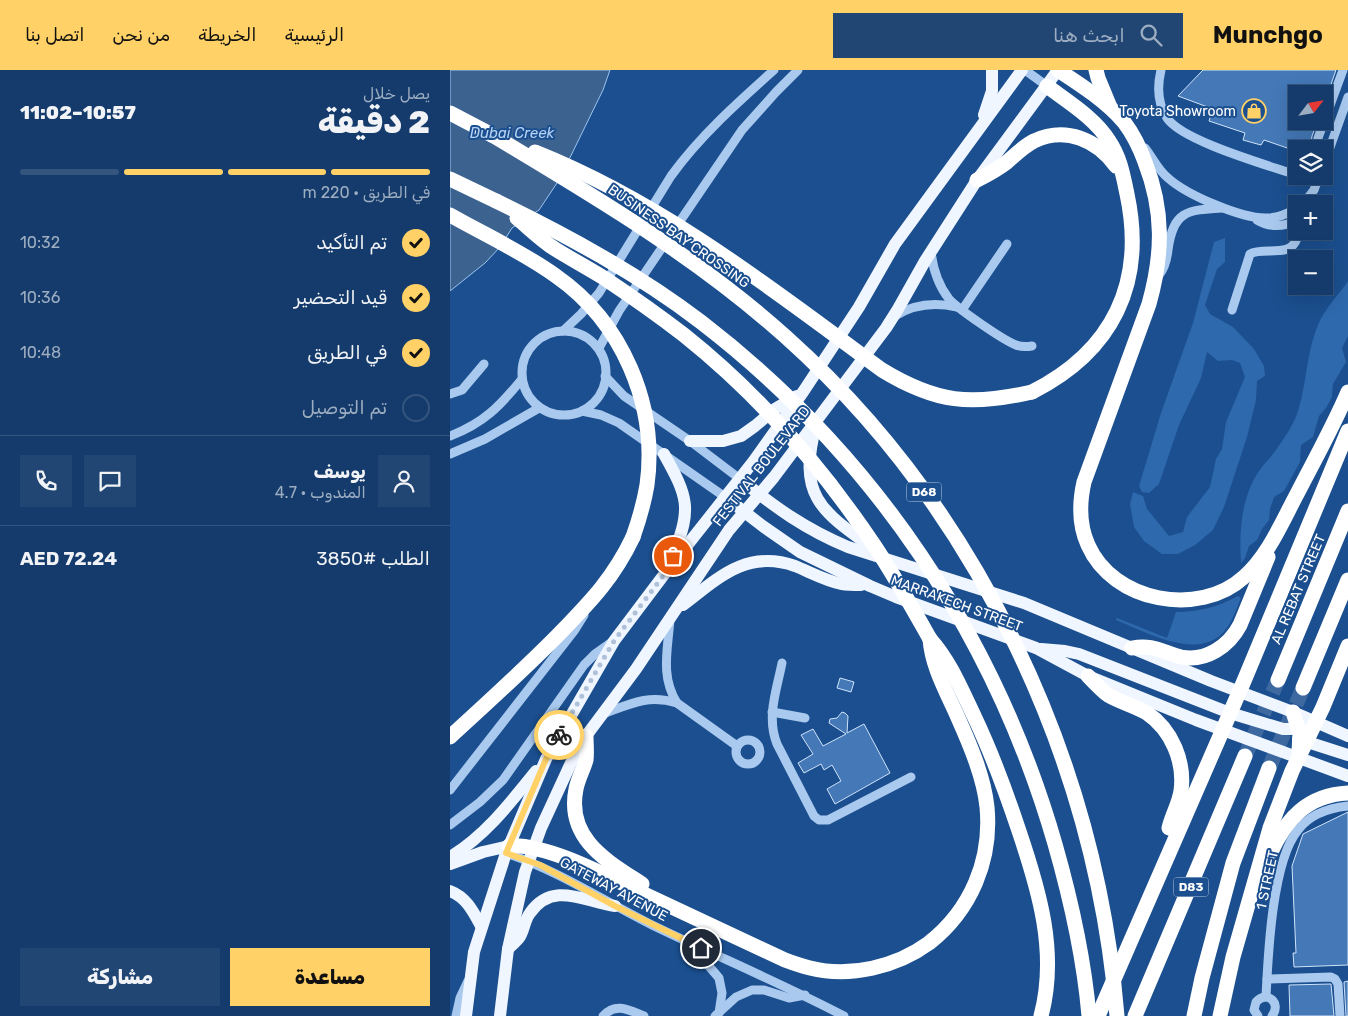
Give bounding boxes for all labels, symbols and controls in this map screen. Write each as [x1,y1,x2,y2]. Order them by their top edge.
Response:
search box [833,13,1183,58]
icon: search [1137,21,1165,49]
text: Munchgo [1213,21,1323,49]
text: اتصل بنا [25,24,84,46]
text: من نحن [112,24,170,46]
text: الخريطة [198,24,256,46]
text: الرئيسية [284,24,344,46]
text: ابحث هنا [1053,24,1125,47]
text: يصل خلال [363,84,430,103]
north arrow [1288,85,1332,130]
map controls [1288,85,1333,295]
shop icon: Toyota Showroom [1241,98,1267,124]
text: 10:57–11:02 [20,101,136,124]
text: 2 دقيقة [318,103,430,141]
place label: Toyota Showroom [1119,103,1236,120]
water label: Dubai Creek [470,124,555,142]
button: layers [1288,140,1333,185]
street label: BUSINESS BAY CROSSING [605,181,753,292]
text: في الطريق · 220 m [303,183,430,202]
button: + [1288,195,1333,240]
icon: check [402,229,430,257]
text: تم التأكيد [316,231,387,254]
text: 10:32 [20,233,60,252]
button: − [1288,250,1333,295]
icon: check [402,284,430,312]
text: قيد التحضير [294,286,387,309]
text: 10:36 [20,288,60,307]
icon: check [402,339,430,367]
text: في الطريق [307,341,387,364]
text: 10:48 [20,343,61,362]
text: تم التوصيل [302,396,387,419]
street label: FESTIVAL BOULEVARD [709,403,814,530]
button: phone [20,455,72,507]
button: chat [84,455,136,507]
button: person [378,455,430,507]
text: يوسف [313,460,366,483]
road number: D68 [906,482,942,502]
text: المندوب · 4.7 [275,483,366,502]
street label: AL REBAT STREET [1268,532,1329,647]
pin [652,535,694,577]
icon: bag [659,542,687,570]
text: AED 72.24 [20,547,117,570]
text: الطلب #3850 [316,547,430,570]
street label: MARRAKECH STREET [889,572,1025,635]
courier [534,710,584,760]
icon: bike [545,721,573,749]
street label: 1 STREET [1253,849,1282,911]
street label: GATEWAY AVENUE [557,854,671,925]
road number: D83 [1174,878,1208,896]
pin [680,927,722,969]
icon: home [687,934,715,962]
button: مشاركة [20,948,220,1006]
button: مساعدة [230,948,430,1006]

